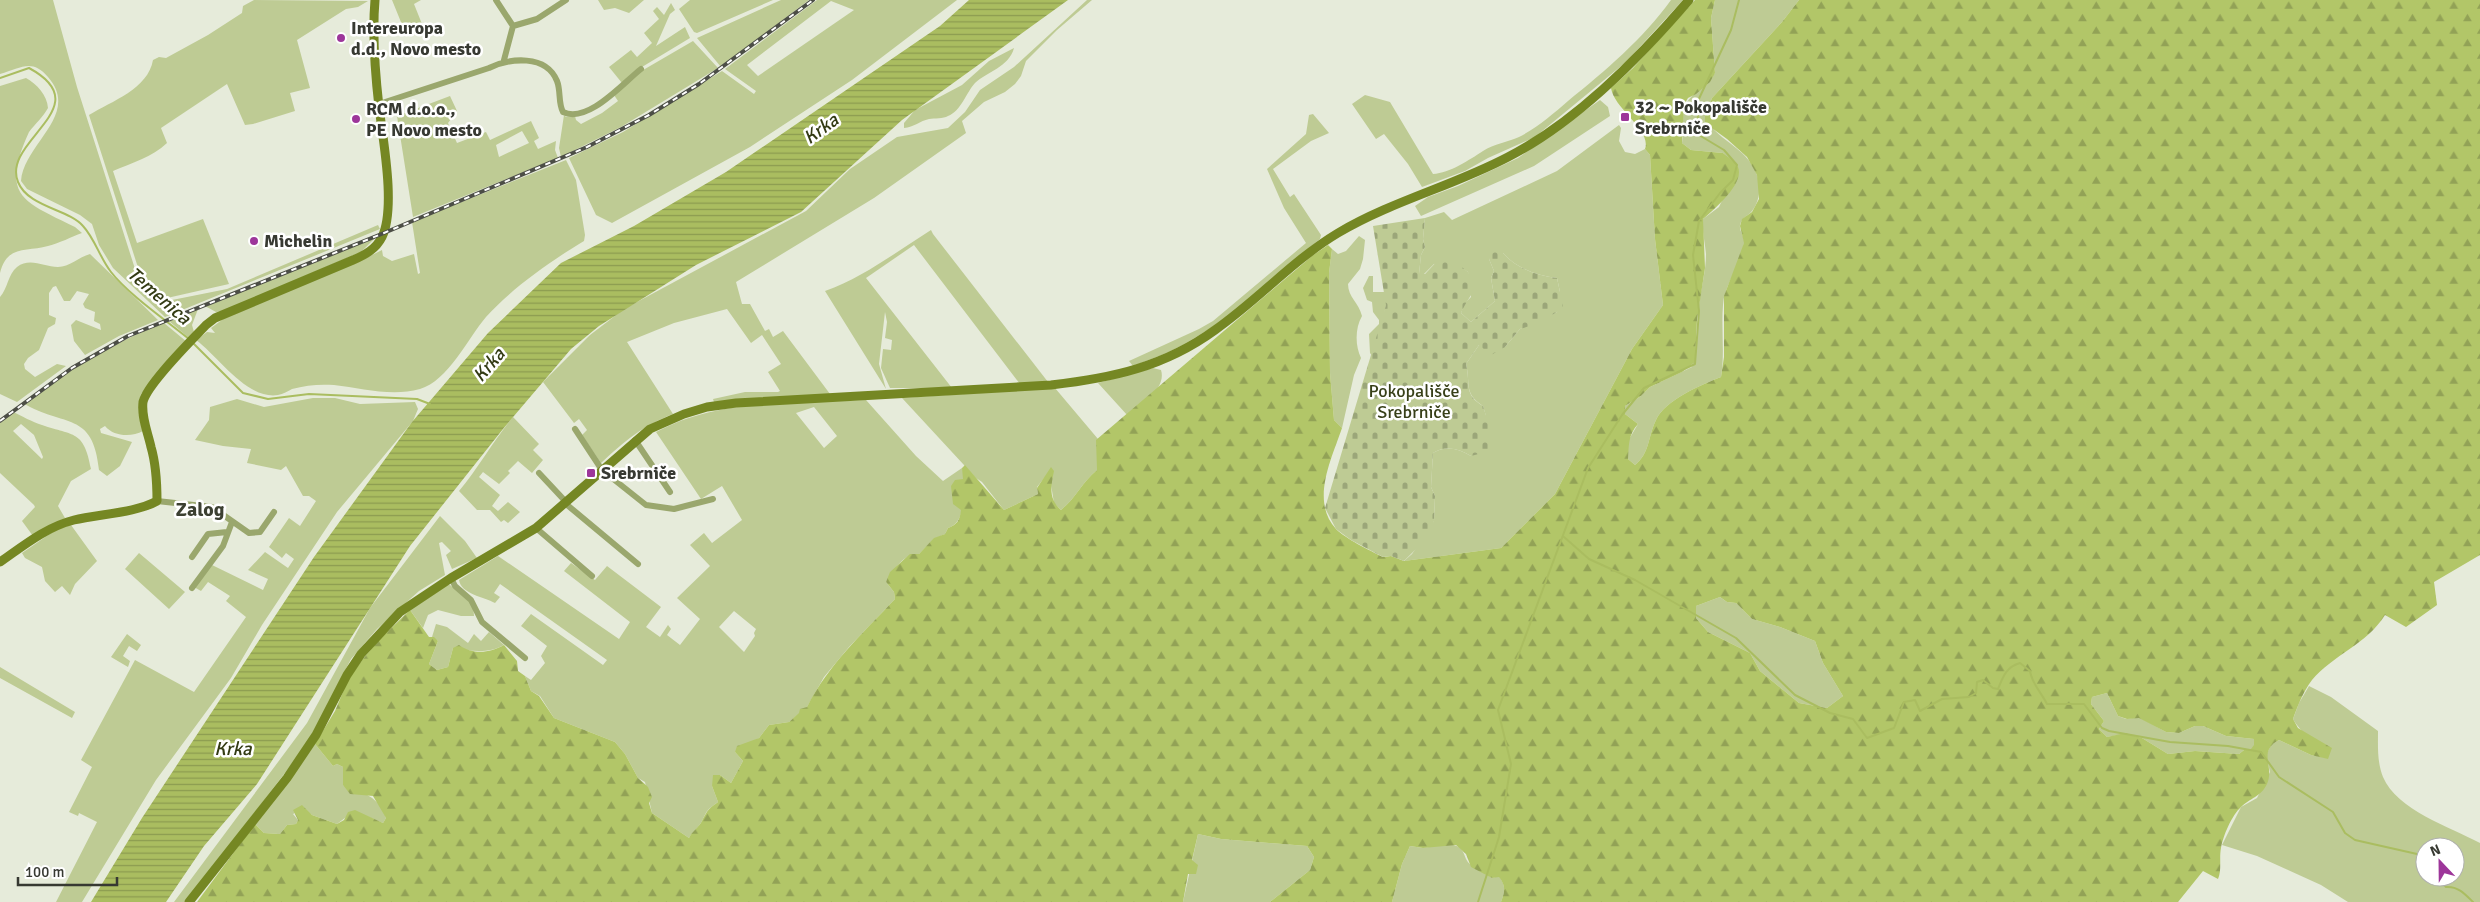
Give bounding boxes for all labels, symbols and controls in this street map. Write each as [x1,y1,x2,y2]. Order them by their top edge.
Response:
place label: Intereuropa d.d., Novo mesto [351,17,481,60]
marker: Intereuropa d.d., Novo mesto [335,32,347,44]
place label: 32 ~ Pokopališče Srebrniče [1635,96,1767,139]
place label: RCM d.o.o., PE Novo mesto [366,98,482,141]
water label: Krka [799,107,844,150]
marker: 32 ~ Pokopališče Srebrniče [1619,111,1631,123]
marker: RCM d.o.o., PE Novo mesto [350,113,362,125]
place label: Michelin [264,230,332,252]
marker: Michelin [248,235,260,247]
water label: Temenica [122,262,197,331]
water label: Krka [468,342,511,387]
park label: Pokopališče Srebrniče [1368,380,1460,423]
place label: Srebrniče [601,462,676,484]
marker: Srebrniče [585,467,597,479]
district label: Zalog [176,497,225,522]
water label: Krka [214,737,253,761]
north arrow [2415,837,2465,887]
text: N [2428,841,2443,860]
scale bar [18,854,116,886]
text: 100 m [25,863,65,881]

